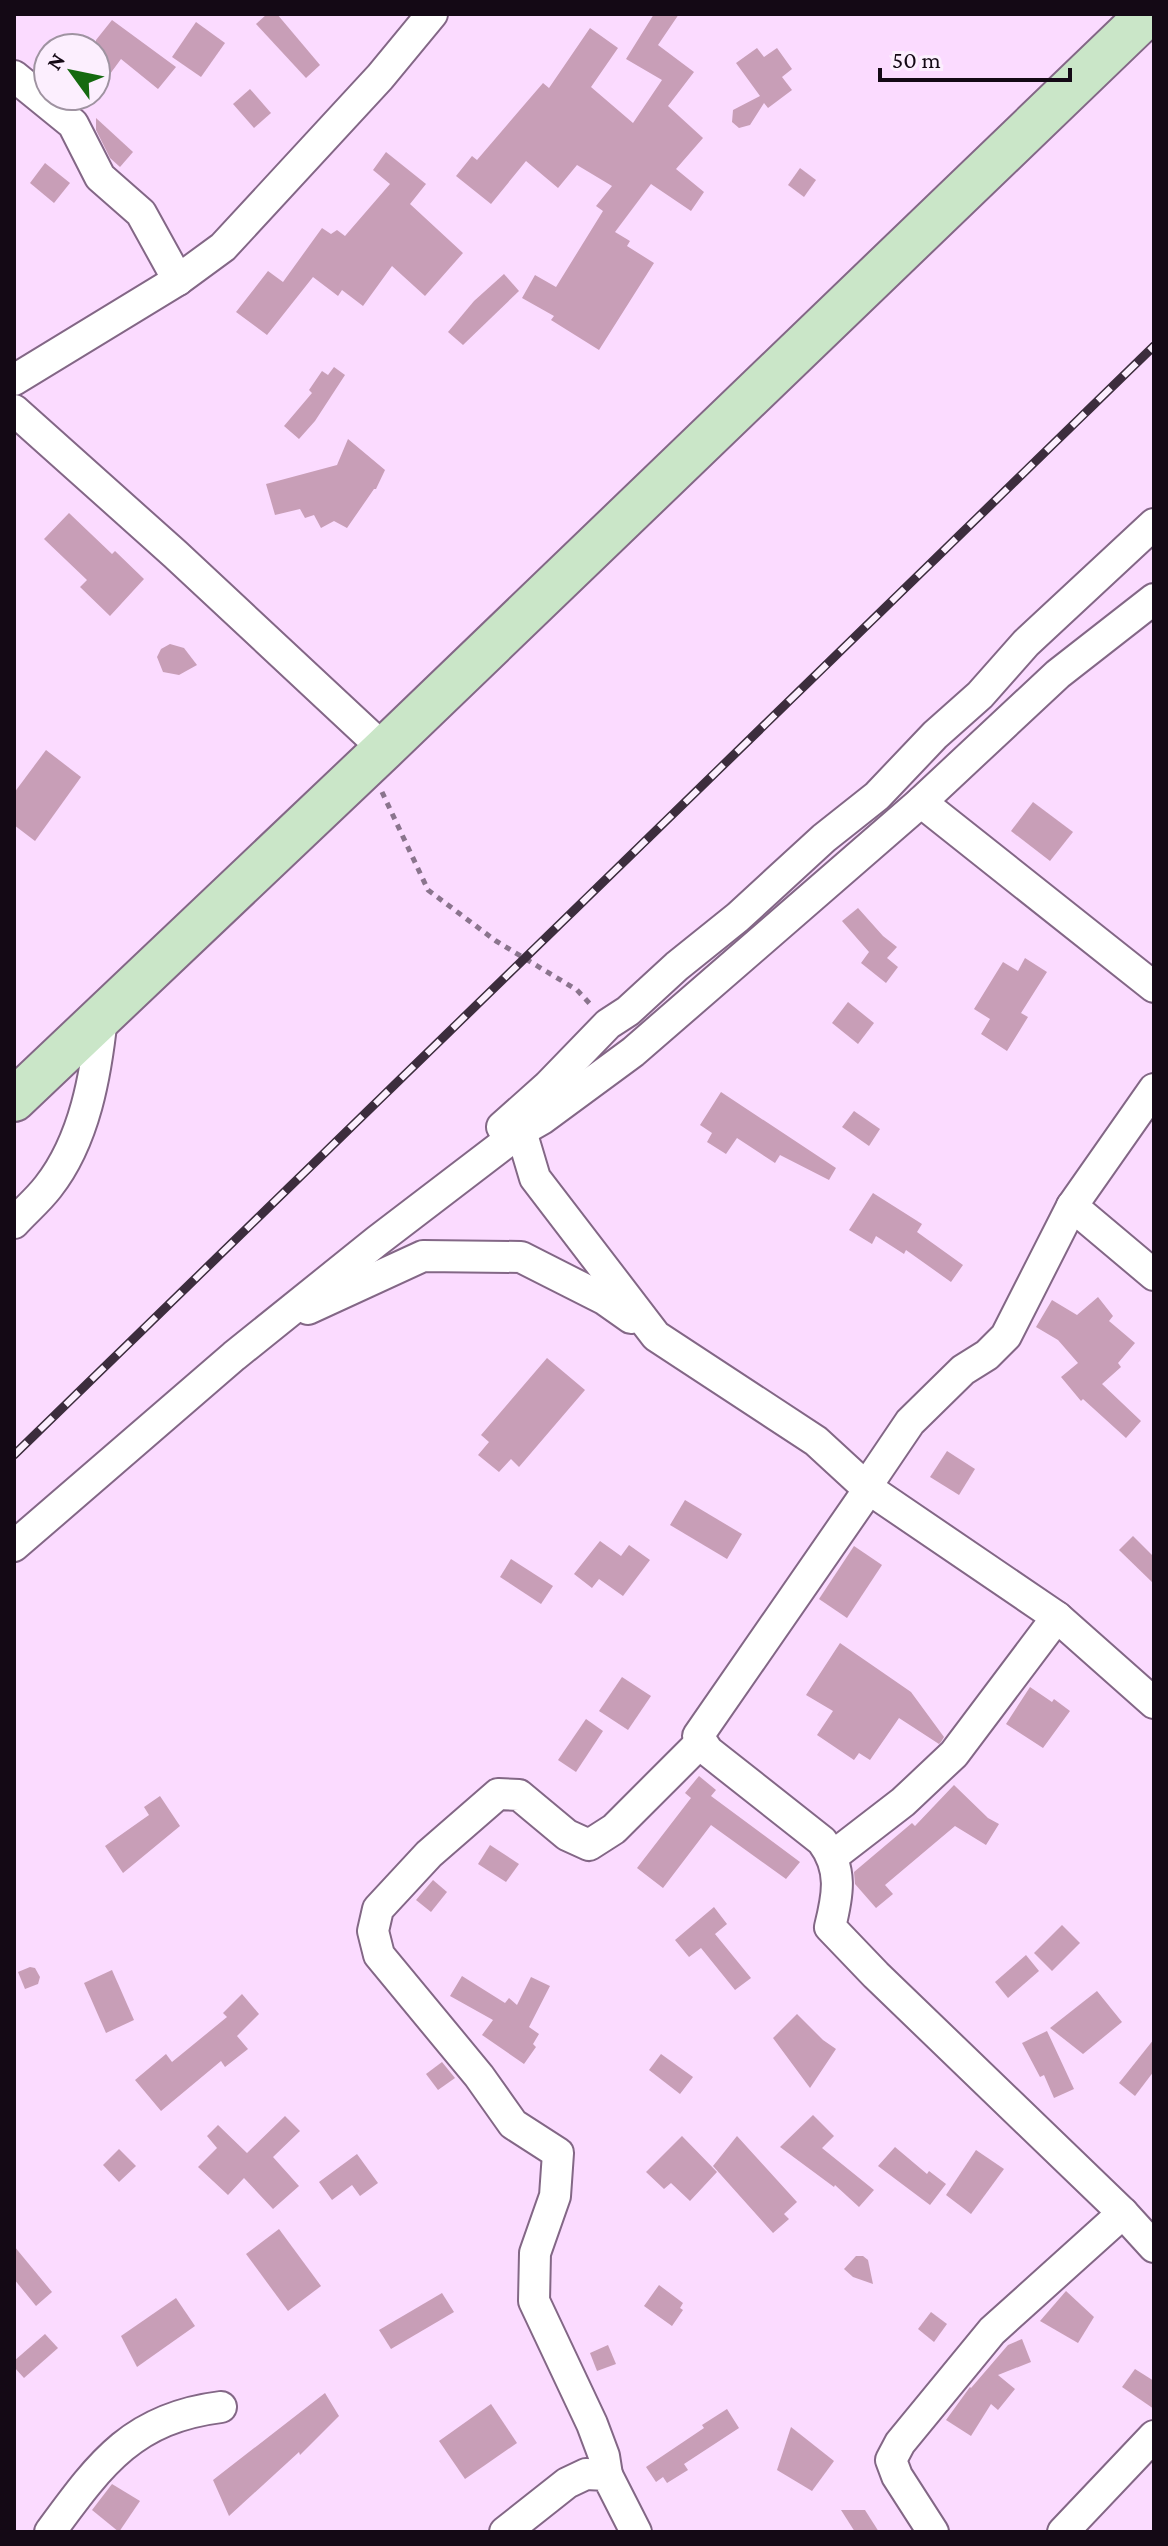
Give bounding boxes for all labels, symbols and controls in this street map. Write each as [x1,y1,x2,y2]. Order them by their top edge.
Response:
north arrow [32,32,112,112]
scale bar [880,32,1070,82]
text: 50 m [892,46,941,73]
text: N [41,48,70,74]

